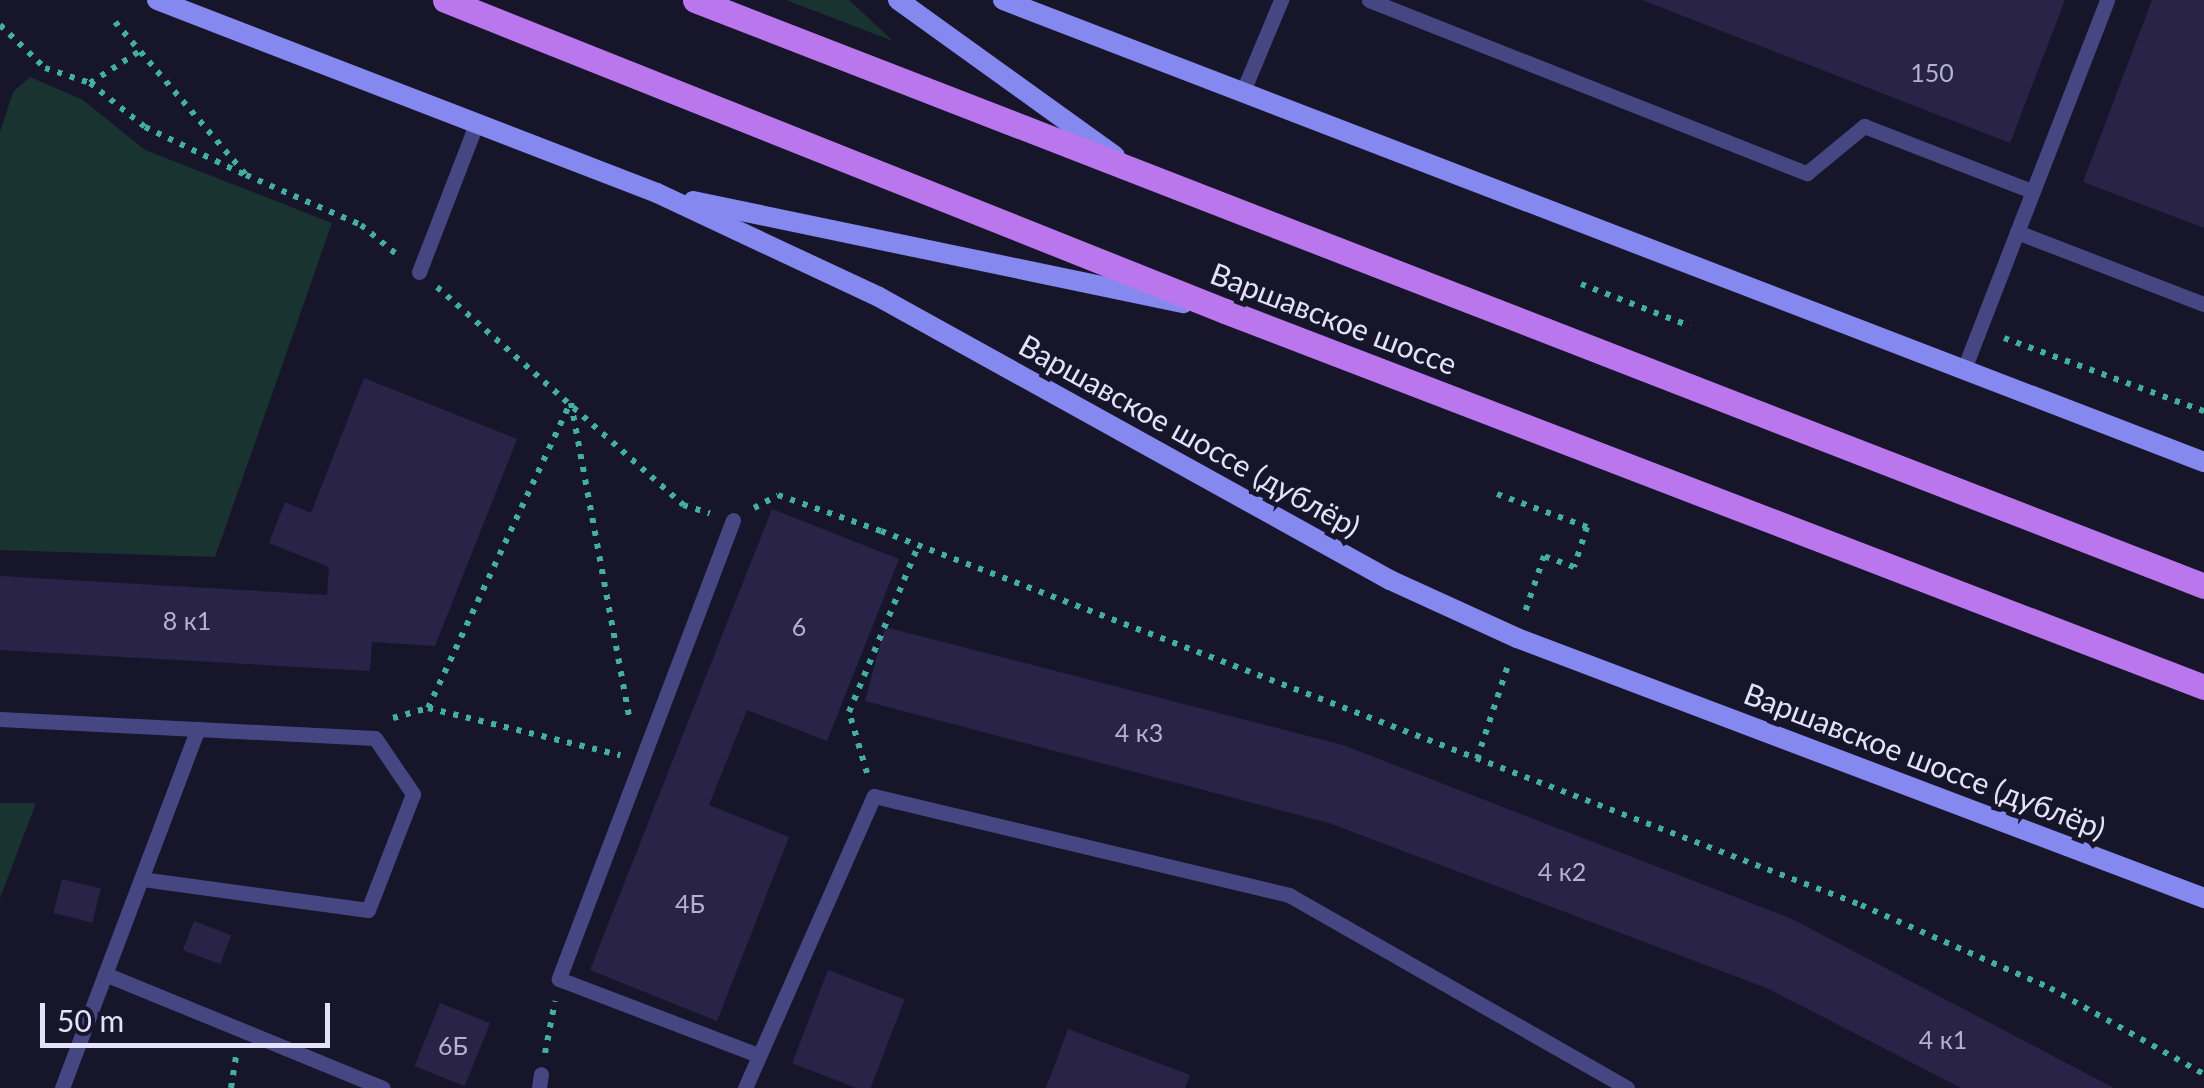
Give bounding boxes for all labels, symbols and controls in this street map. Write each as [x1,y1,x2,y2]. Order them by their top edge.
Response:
house number: 150 [1910,57,1954,87]
street label: Варшавское шоссе [1206,254,1462,382]
street label: Варшавское шоссе (дублёр) [1013,326,1367,544]
house number: 8 к1 [163,605,211,635]
house number: 6 [792,611,806,641]
street label: Варшавское шоссе (дублёр) [1739,674,2111,846]
house number: 4 к3 [1115,717,1163,747]
house number: 4 к2 [1538,856,1586,886]
house number: 4Б [675,888,705,918]
scale bar [45,983,335,1045]
text: 50 m [57,1002,124,1038]
house number: 4 к1 [1919,1024,1967,1054]
house number: 6Б [438,1030,468,1060]

